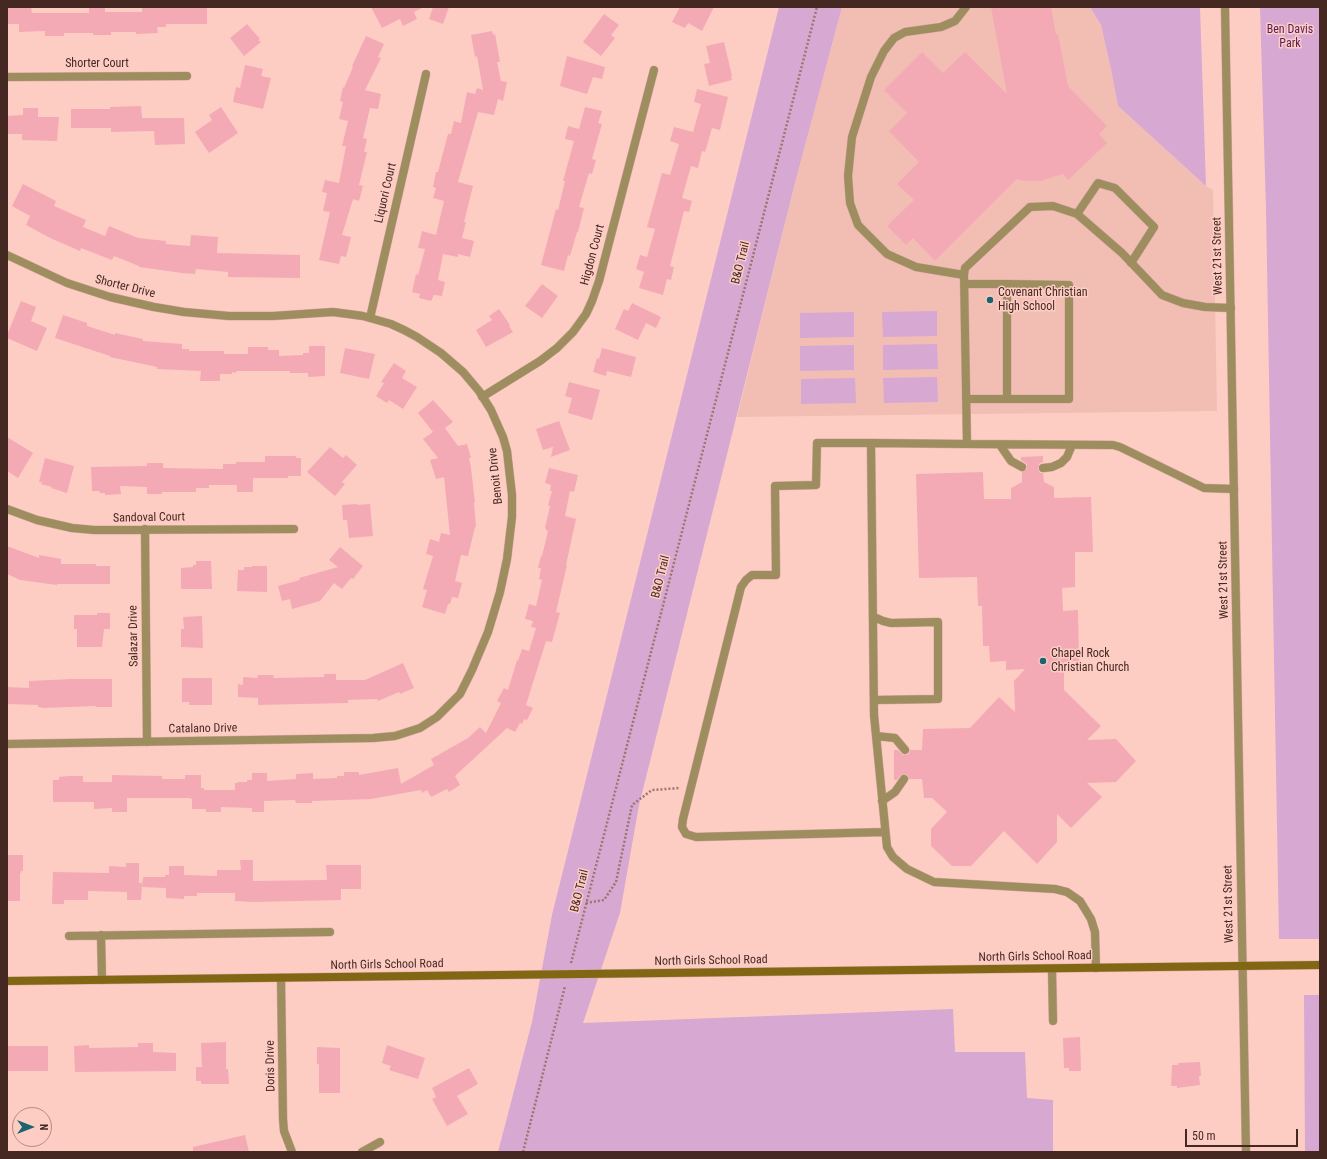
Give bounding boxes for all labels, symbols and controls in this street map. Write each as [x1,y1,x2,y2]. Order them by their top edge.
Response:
park label: Ben Davis Park [1267,23,1313,51]
street label: Shorter Court [65,57,129,71]
street label: Liquori Court [372,161,400,225]
street label: West 21st Street [1210,217,1226,295]
street label: Higdon Court [578,223,608,287]
street label: B&O Trail [729,240,753,286]
street label: Shorter Drive [93,273,157,301]
place label: Covenant Christian High School [998,286,1087,314]
marker: Covenant Christian High School [985,295,995,305]
street label: Benoit Drive [486,447,506,505]
street label: Sandoval Court [113,510,185,526]
street label: West 21st Street [1216,541,1232,619]
street label: B&O Trail [649,554,673,600]
street label: Salazar Drive [126,605,142,667]
place label: Chapel Rock Christian Church [1051,647,1129,675]
marker: Chapel Rock Christian Church [1038,656,1048,666]
street label: Catalano Drive [168,721,238,737]
street label: West 21st Street [1221,865,1237,943]
street label: B&O Trail [568,868,592,914]
street label: North Girls School Road [978,949,1092,965]
street label: North Girls School Road [654,953,768,969]
street label: North Girls School Road [330,957,444,973]
street label: Doris Drive [263,1040,279,1092]
north arrow [12,1107,52,1147]
scale bar [1187,1121,1300,1147]
text: N [37,1124,50,1130]
text: 50 m [1192,1129,1216,1143]

